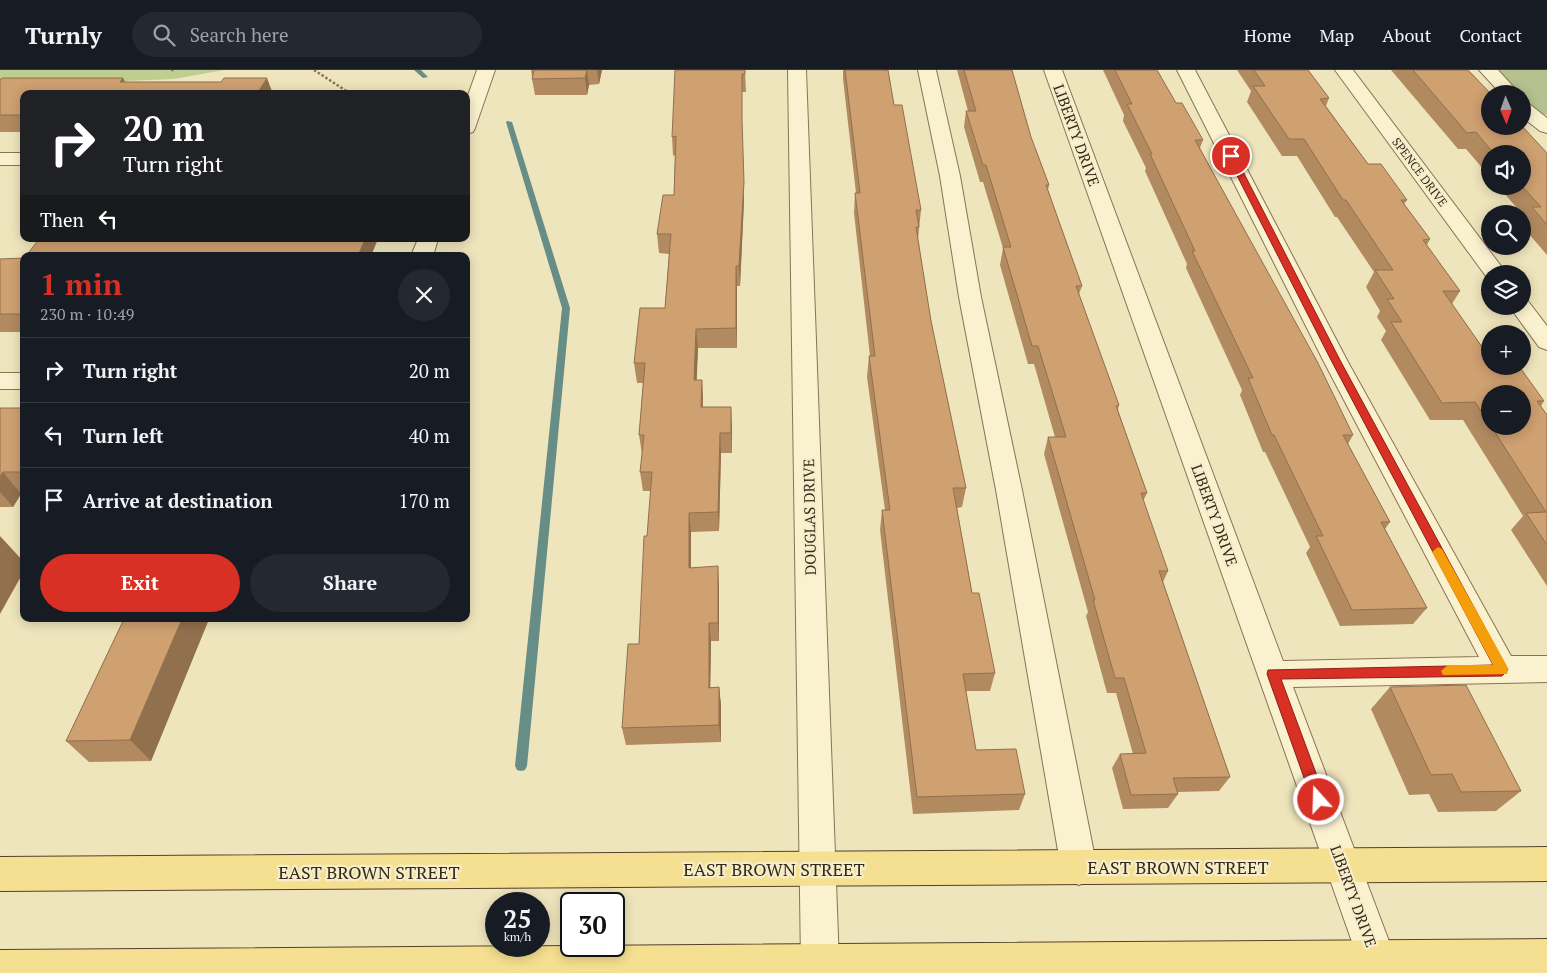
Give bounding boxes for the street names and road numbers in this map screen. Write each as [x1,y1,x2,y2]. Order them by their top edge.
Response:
street label: LIBERTY DRIVE [1049,81,1105,189]
street label: SPENCE DRIVE [1389,135,1451,209]
street label: DOUGLAS DRIVE [798,458,820,576]
street label: LIBERTY DRIVE [1187,461,1243,569]
street label: LIBERTY DRIVE [1326,842,1382,950]
street label: EAST BROWN STREET [1087,855,1269,879]
street label: EAST BROWN STREET [683,857,865,881]
street label: EAST BROWN STREET [278,860,460,884]

